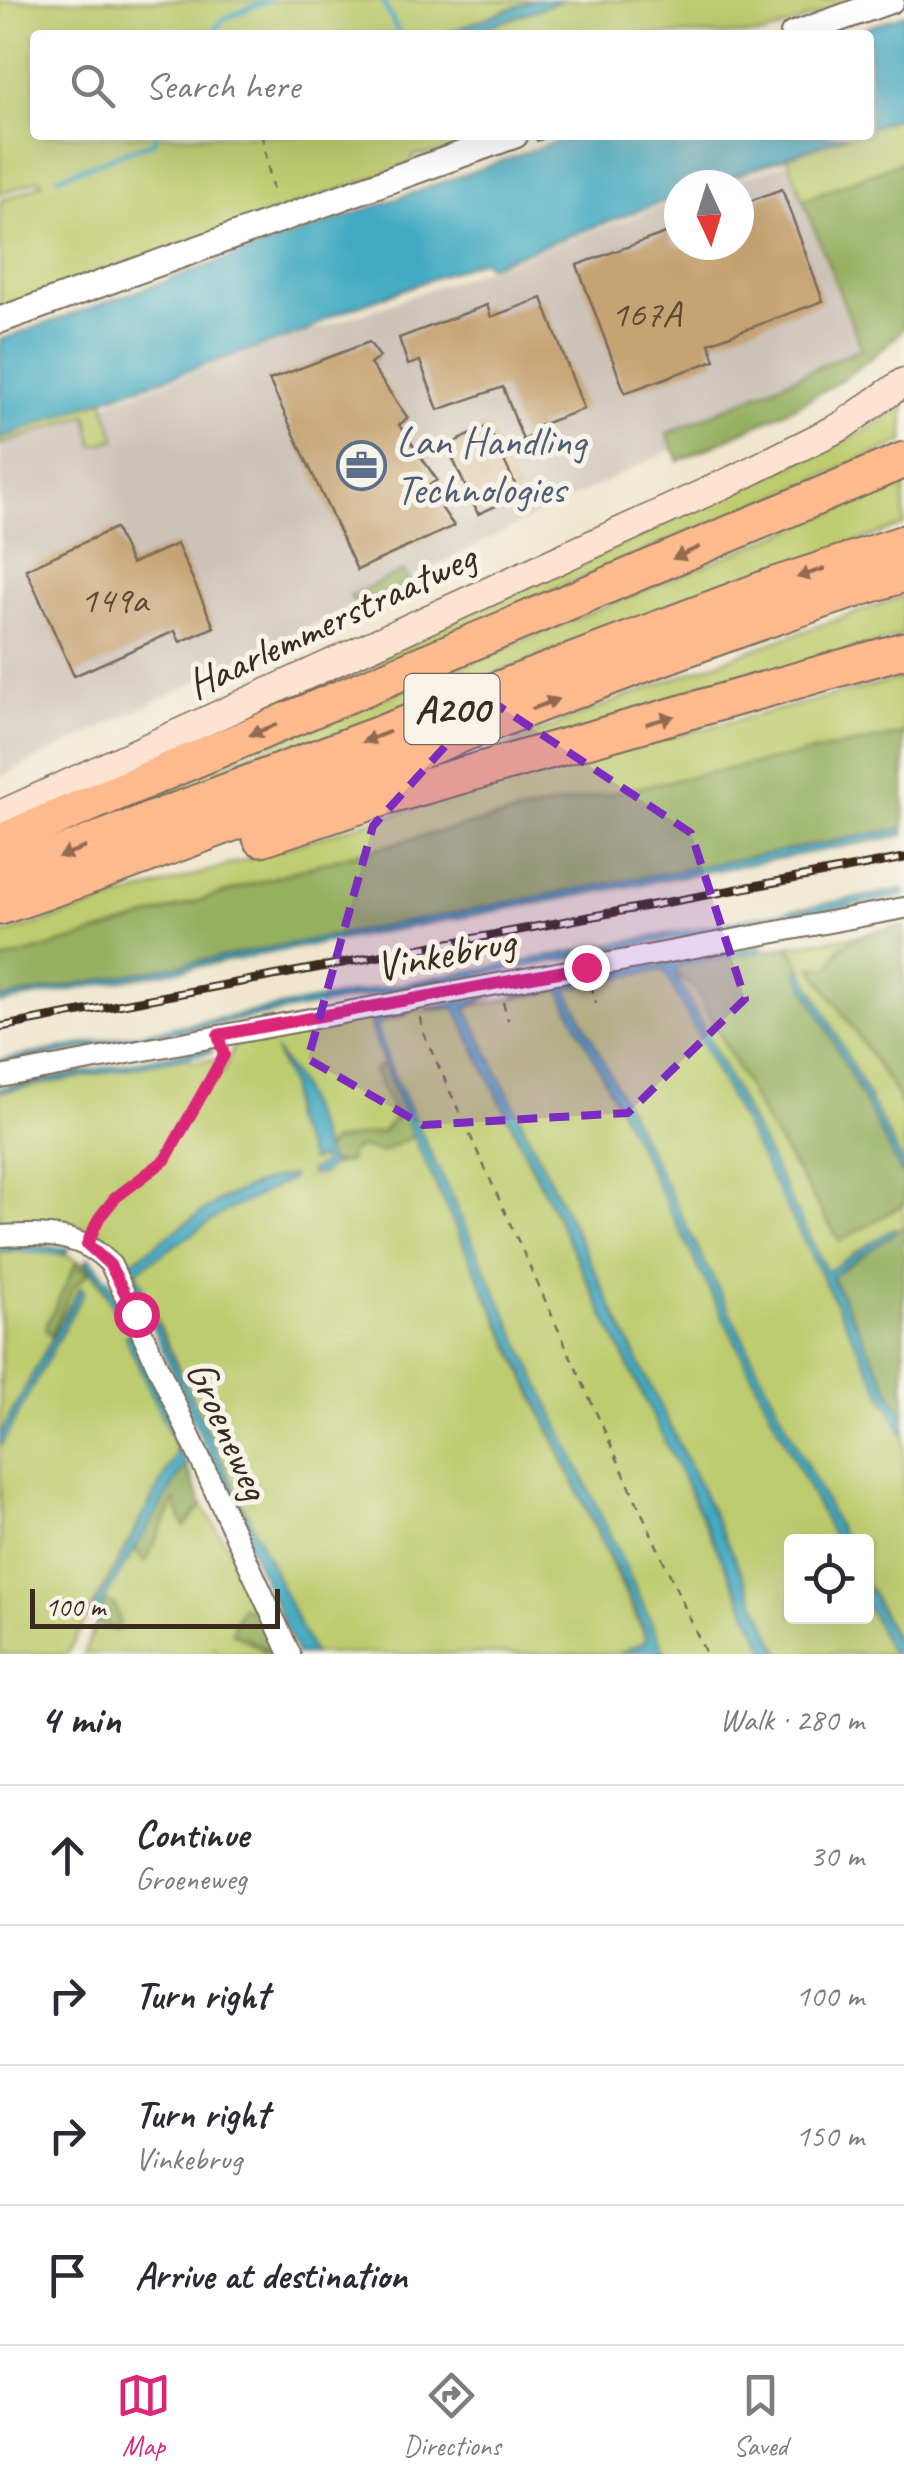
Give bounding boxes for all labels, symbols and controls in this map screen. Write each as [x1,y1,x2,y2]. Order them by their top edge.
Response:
search box [30,30,874,140]
icon: search [65,58,120,113]
text: Search here [145,62,300,109]
north arrow [664,170,754,260]
house number: 167A [611,290,683,337]
place label: Lan Handling Technologies [396,415,588,516]
office icon: Lan Handling Technologies [335,439,387,491]
street label: Haarlemmerstraatweg [178,530,486,711]
one-way arrow [671,545,701,561]
one-way arrow [796,567,826,582]
house number: 149a [80,576,150,623]
road number: A200 [404,674,500,744]
one-way arrow [530,696,560,711]
one-way arrow [645,712,676,727]
one-way arrow [248,722,278,738]
one-way arrow [361,730,391,746]
one-way arrow [57,845,87,860]
street label: Vinkebrug [371,914,522,993]
route end [564,945,610,991]
route start [114,1292,160,1338]
street label: Groeneweg [174,1352,283,1510]
map controls [784,1534,874,1624]
button: locate [784,1534,874,1624]
scale bar [30,1584,280,1628]
text: 100 m [45,1589,105,1624]
text: 4 min [40,1693,120,1746]
text: Walk · 280 m [720,1699,864,1740]
text: Continue [135,1811,249,1858]
icon: ahead [40,1828,95,1883]
text: 30 m [810,1835,864,1876]
text: Groeneweg [135,1858,247,1899]
icon: right [40,1968,95,2023]
text: Turn right [135,1972,269,2019]
text: 100 m [795,1975,864,2016]
text: Turn right [135,2091,269,2138]
icon: right [40,2108,95,2163]
text: 150 m [795,2115,864,2156]
text: Vinkebrug [135,2138,242,2179]
icon: arrive [40,2248,95,2303]
text: Arrive at destination [135,2252,407,2299]
tab: Map [116,2368,171,2463]
tab: Directions [403,2368,501,2463]
tab: Saved [733,2368,788,2463]

